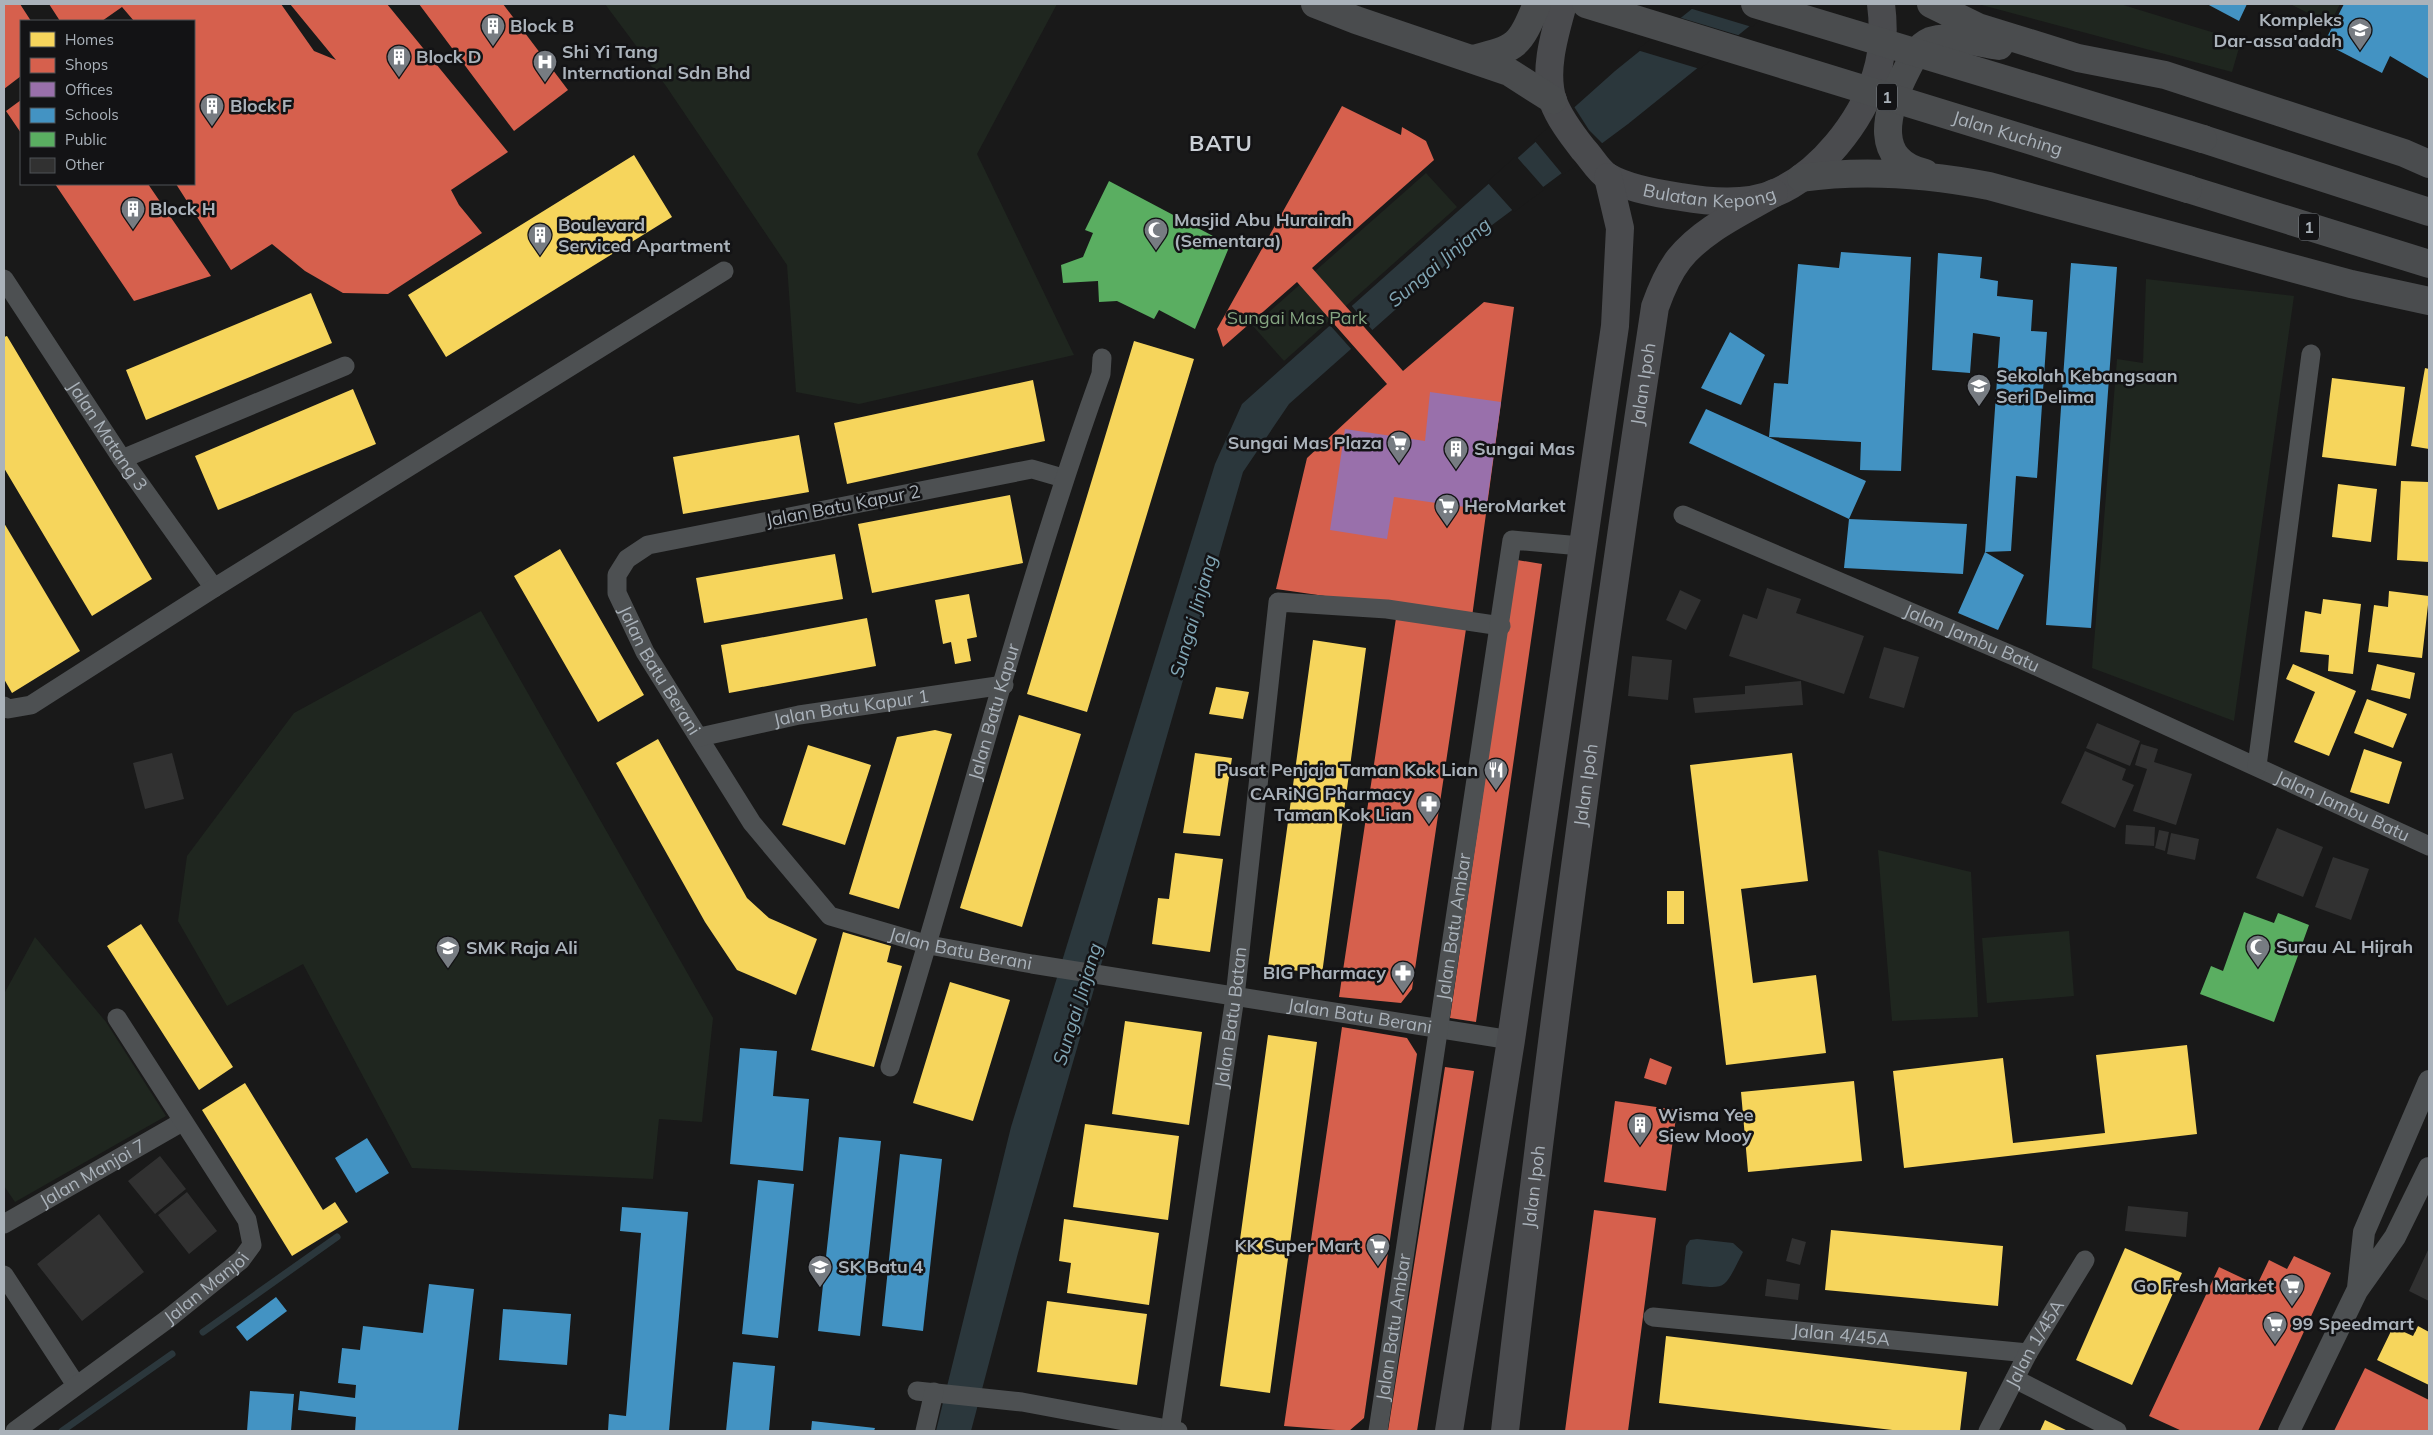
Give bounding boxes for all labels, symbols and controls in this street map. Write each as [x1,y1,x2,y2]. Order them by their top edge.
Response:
place label: Kompleks Dar-assa'adah [2213,8,2342,52]
building icon: Block B [480,13,506,47]
place label: Block B [510,14,574,37]
school or university icon: Kompleks Dar-assa'adah [2347,17,2373,51]
legend [20,20,195,185]
text: Homes [65,30,114,49]
place label: Shi Yi Tang International Sdn Bhd [562,40,750,84]
building icon: Block D [386,44,412,78]
place label: Block D [416,45,481,68]
hospital icon: Shi Yi Tang International Sdn Bhd [532,49,558,83]
text: Shops [65,55,108,74]
text: Offices [65,80,113,99]
road number: 1 [1877,84,1897,110]
building icon: Block F [199,93,225,127]
place label: Block F [230,94,292,117]
text: Schools [65,105,119,124]
street label: Jalan Kuching [1950,105,2066,161]
district label: BATU [1189,129,1253,157]
text: Public [65,130,107,149]
text: Other [65,155,105,174]
street label: Bulatan Kepong [1641,178,1779,212]
building icon: Block H [120,196,146,230]
place label: Block H [150,197,216,220]
place label: Masjid Abu Hurairah (Sementara) [1174,208,1352,252]
water label: Sungai Jinjang [1383,212,1495,312]
place label: Boulevard Serviced Apartment [558,213,731,257]
road number: 1 [2299,213,2319,240]
mosque icon: Masjid Abu Hurairah (Sementara) [1143,217,1169,251]
building icon: Boulevard Serviced Apartment [527,222,553,256]
park label: Sungai Mas Park [1227,306,1368,329]
street label: Jalan Ipoh [1625,341,1660,427]
place label: Sekolah Kebangsaan Seri Delima [1996,364,2178,408]
school or university icon: Sekolah Kebangsaan Seri Delima [1966,373,1992,407]
street label: Jalan Matang 3 [63,376,153,495]
supermarket icon: Sungai Mas Plaza [1386,430,1412,464]
place label: Sungai Mas Plaza [1228,431,1382,454]
building icon: Sungai Mas [1443,436,1469,470]
place label: Sungai Mas [1474,437,1575,460]
street label: Jalan Batu Kapur 2 [764,479,922,532]
supermarket icon: HeroMarket [1434,493,1460,527]
place label: HeroMarket [1464,494,1566,517]
water label: Sungai Jinjang [1164,552,1222,680]
street label: Jalan Jambu Batu [1901,599,2044,677]
street label: Jalan Batu Berani [614,602,706,739]
street label: Jalan Batu Kapur [963,640,1024,783]
street label: Jalan Batu Kapur 1 [771,684,930,731]
street label: Jalan Ipoh [1568,742,1603,828]
restaurant icon: Pusat Penjaja Taman Kok Lian [1483,757,1509,791]
place label: Pusat Penjaja Taman Kok Lian [1216,758,1478,781]
street label: Jalan Jambu Batu [2272,765,2414,847]
place label: CARiNG Pharmacy Taman Kok Lian [1250,782,1412,826]
pharmacy icon: CARiNG Pharmacy Taman Kok Lian [1416,791,1442,825]
street label: Jalan Batu Ambar [1431,851,1476,1002]
street label: Jalan Batu Berani [886,922,1034,975]
mosque icon: Surau AL Hijrah [2245,934,2271,968]
school or university icon: SMK Raja Ali [435,935,461,969]
place label: Surau AL Hijrah [2276,935,2413,958]
place label: SMK Raja Ali [466,936,578,959]
water label: Sungai Jinjang [1047,940,1107,1068]
street label: Jalan Batu Batan [1210,946,1251,1090]
pharmacy icon: BIG Pharmacy [1390,960,1416,994]
place label: BIG Pharmacy [1263,961,1386,984]
street label: Jalan Batu Berani [1286,993,1434,1038]
place label: Wisma Yee Siew Mooy [1658,1103,1754,1147]
building icon: Wisma Yee Siew Mooy [1627,1112,1653,1146]
street label: Jalan Manjoi 7 [35,1133,149,1212]
street label: Jalan Ipoh [1517,1144,1550,1229]
supermarket icon: KK Super Mart [1365,1233,1391,1267]
place label: KK Super Mart [1235,1234,1360,1257]
street label: Jalan Manjoi [159,1247,254,1329]
street label: Jalan Batu Ambar [1371,1251,1416,1402]
school or university icon: SK Batu 4 [807,1254,833,1288]
place label: SK Batu 4 [838,1255,924,1278]
supermarket icon: Go Fresh Market [2279,1273,2305,1307]
place label: Go Fresh Market [2133,1274,2274,1297]
street label: Jalan 1/45A [2000,1295,2069,1392]
supermarket icon: 99 Speedmart [2262,1311,2288,1345]
place label: 99 Speedmart [2292,1312,2414,1335]
street label: Jalan 4/45A [1791,1318,1891,1351]

